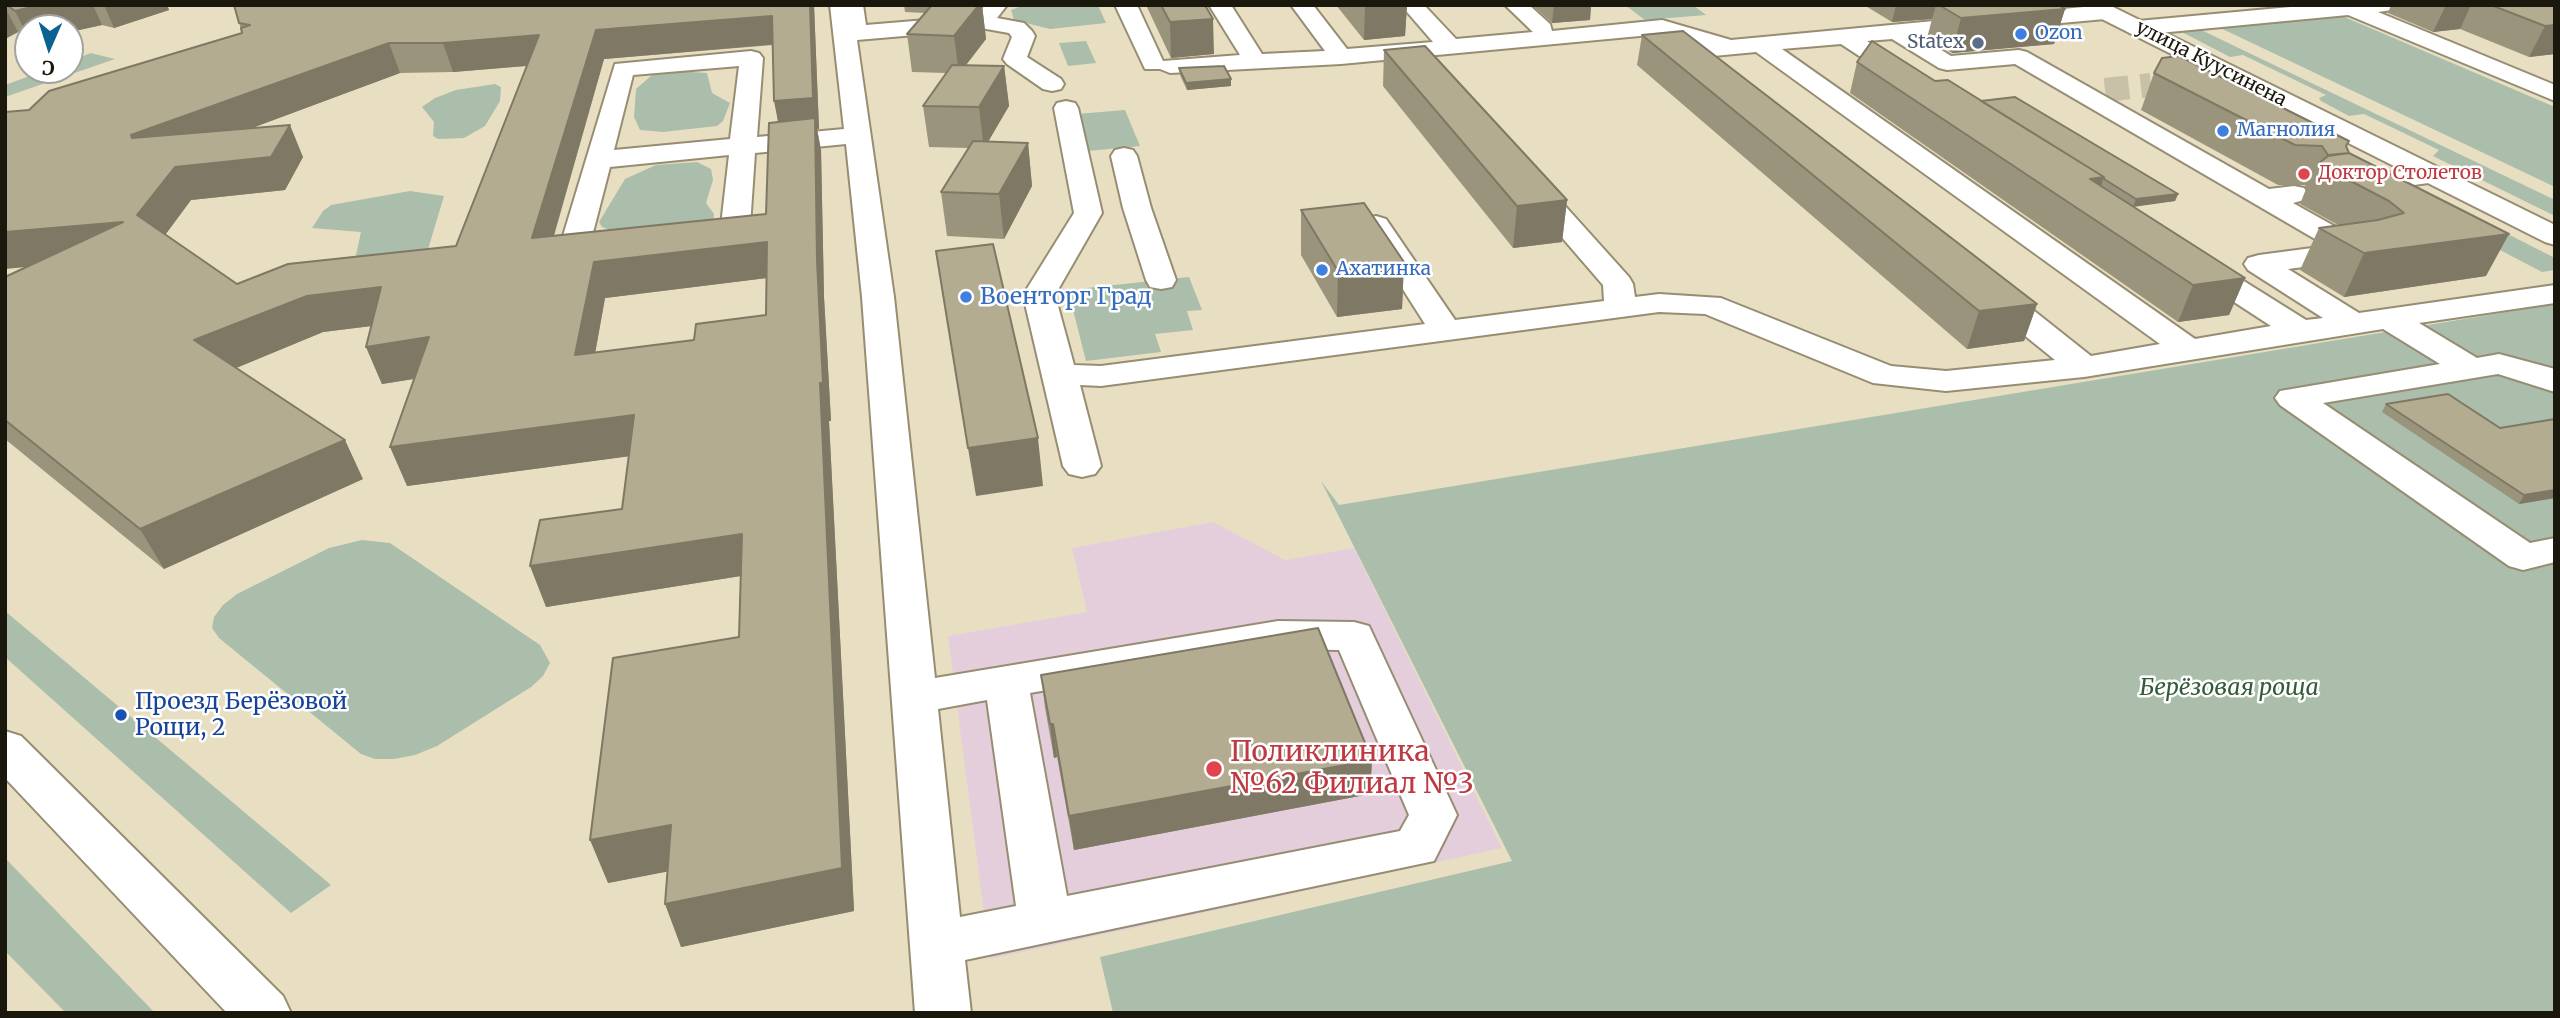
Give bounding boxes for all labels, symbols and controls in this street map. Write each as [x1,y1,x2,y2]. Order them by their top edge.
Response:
north arrow [14,14,84,84]
street label: улица Куусинена [2132,16,2290,112]
place label: Ozon [2035,23,2083,45]
marker: Ozon [2013,26,2029,42]
place label: Statex [1907,32,1964,54]
marker: Statex [1970,35,1986,51]
text: С [41,56,55,80]
place label: Магнолия [2237,120,2335,142]
marker: Магнолия [2215,123,2231,139]
place label: Доктор Столетов [2318,163,2482,185]
marker: Доктор Столетов [2296,166,2312,182]
place label: Ахатинка [1336,259,1431,281]
marker: Ахатинка [1314,262,1330,278]
place label: Военторг Град [980,283,1152,311]
marker: Военторг Град [958,289,974,305]
park label: Берёзовая роща [2139,674,2319,702]
place label: Проезд Берёзовой Рощи, 2 [135,688,347,742]
marker: Проезд Берёзовой Рощи, 2 [113,707,129,723]
place label: Поликлиника №62 Филиал №3 [1230,736,1474,802]
marker: Поликлиника №62 Филиал №3 [1204,759,1224,779]

